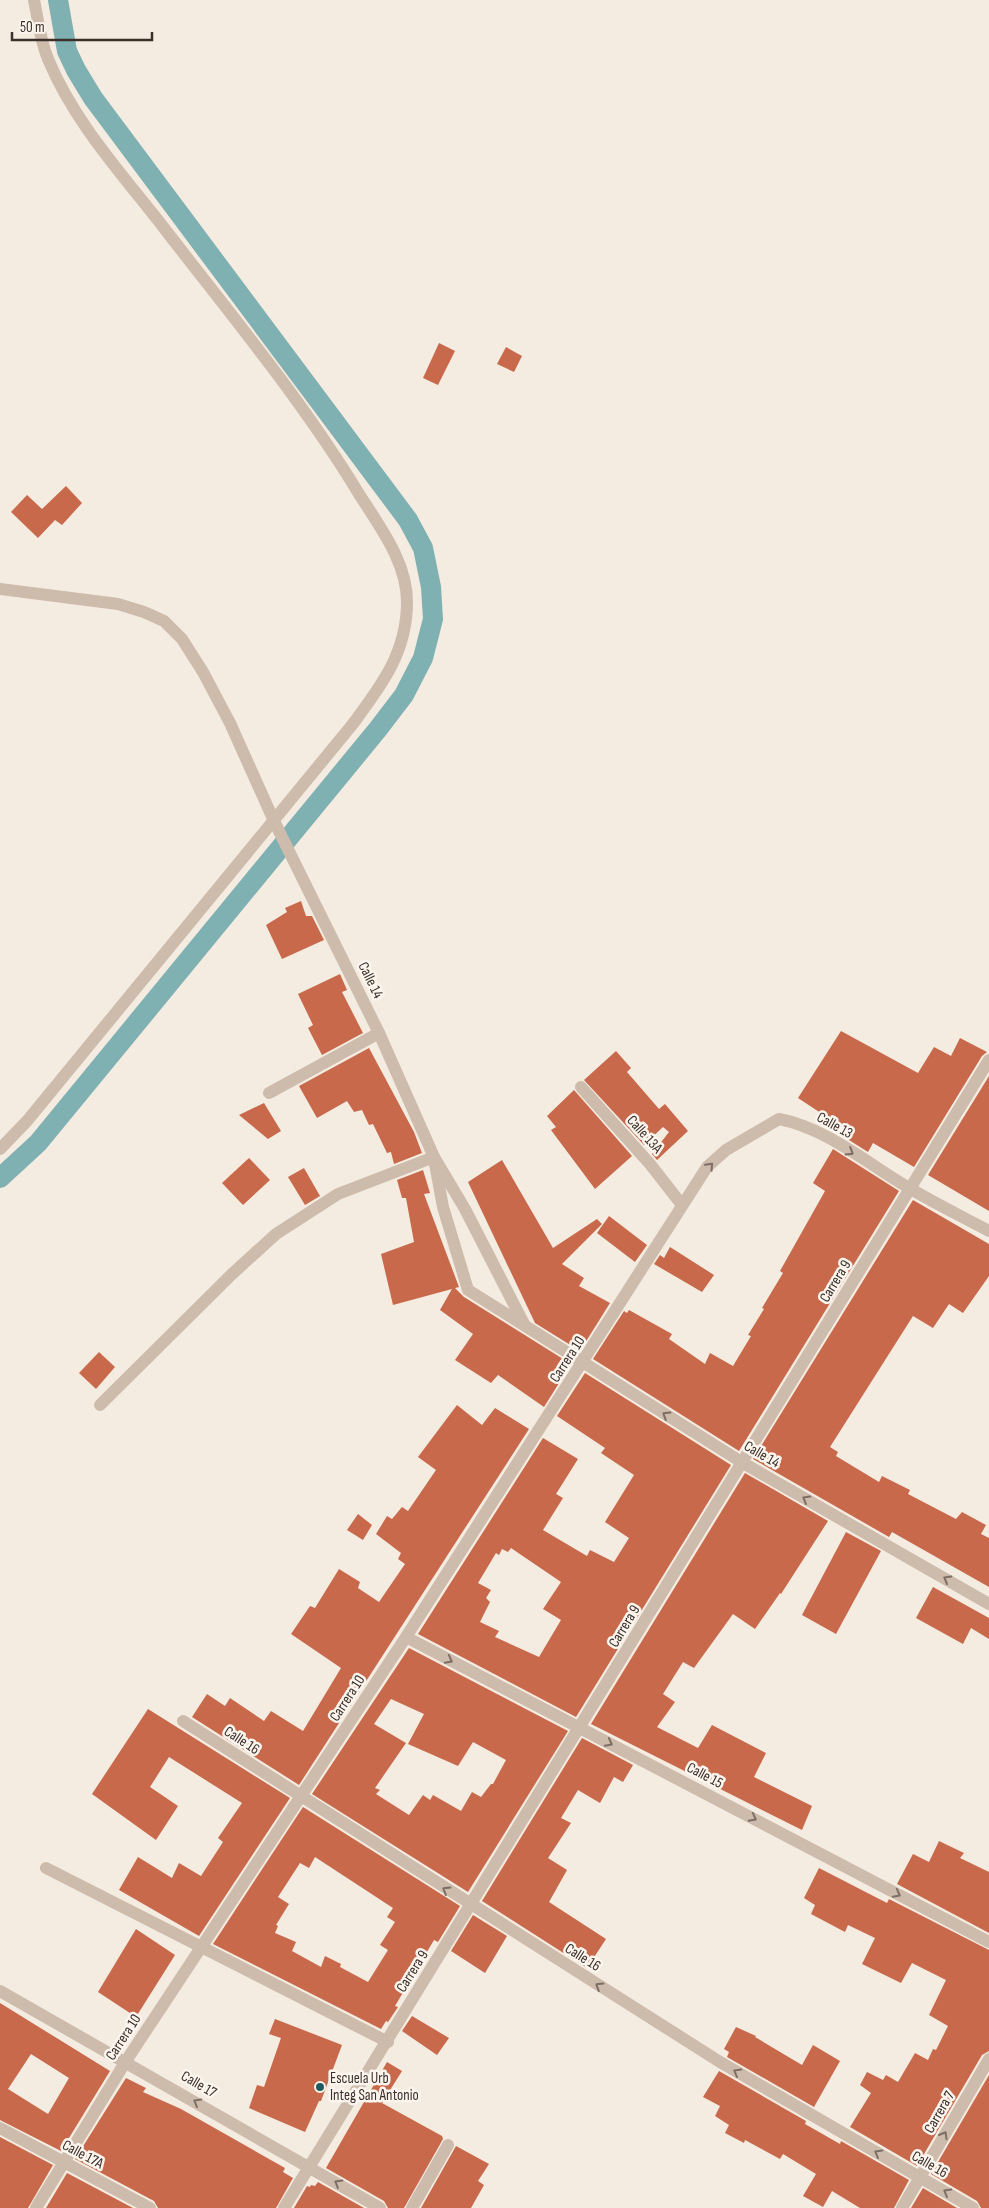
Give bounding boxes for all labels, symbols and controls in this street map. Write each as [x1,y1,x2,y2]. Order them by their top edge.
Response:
scale bar [12,10,152,42]
text: 50 m [20,18,45,37]
street label: Calle 14 [354,959,387,1002]
street label: Calle 13 [813,1108,856,1143]
street label: Calle 13A [623,1111,667,1158]
one-way arrow [844,1145,853,1155]
one-way arrow [704,1162,713,1171]
street label: Carrera 9 [815,1257,855,1306]
street label: Carrera 10 [545,1333,589,1386]
one-way arrow [663,1412,672,1421]
street label: Calle 14 [740,1437,783,1472]
one-way arrow [802,1495,811,1505]
one-way arrow [943,1576,952,1586]
street label: Carrera 9 [604,1602,644,1651]
one-way arrow [444,1654,453,1664]
street label: Carrera 10 [325,1672,369,1725]
street label: Calle 16 [220,1722,263,1759]
one-way arrow [604,1737,613,1747]
street label: Calle 15 [684,1758,726,1793]
one-way arrow [748,1812,757,1822]
one-way arrow [443,1887,452,1896]
one-way arrow [892,1887,901,1897]
street label: Calle 16 [561,1939,604,1976]
street label: Carrera 9 [392,1947,433,1996]
one-way arrow [595,1982,604,1992]
street label: Carrera 10 [101,2011,145,2064]
street label: Calle 17 [178,2067,220,2102]
one-way arrow [733,2068,742,2078]
place label: Escuela Urb Integ San Antonio [330,2069,419,2105]
marker: Escuela Urb Integ San Antonio [314,2081,326,2093]
street label: Carrera 7 [920,2088,959,2137]
one-way arrow [194,2098,203,2108]
one-way arrow [938,2132,948,2141]
street label: Calle 17A [59,2136,107,2173]
street label: Calle 16 [908,2147,951,2182]
one-way arrow [874,2149,883,2159]
one-way arrow [335,2180,344,2190]
one-way arrow [943,2189,952,2199]

